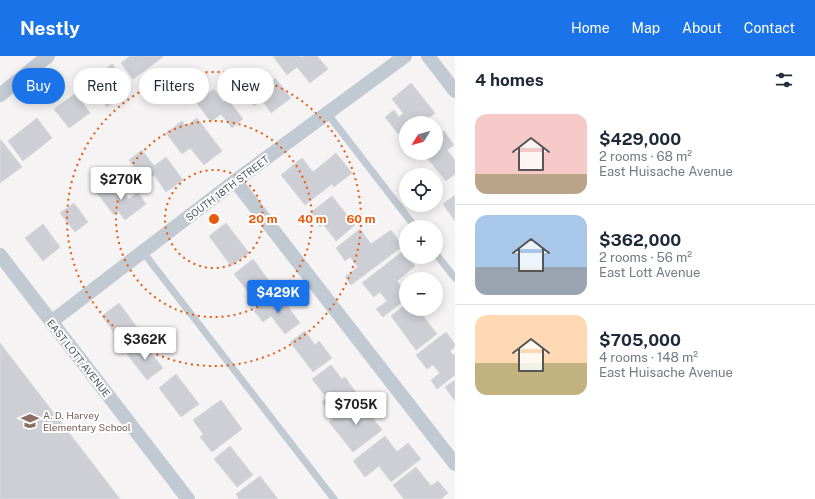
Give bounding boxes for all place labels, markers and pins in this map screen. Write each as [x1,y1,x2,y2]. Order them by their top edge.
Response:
pin: $270K [93,167,149,201]
centre of rings [207,212,221,226]
pin: $429K [250,280,306,314]
pin: $362K [117,327,173,361]
pin: $705K [328,392,384,426]
place label: A. D. Harvey Elementary School [43,409,131,433]
school or university icon: A. D. Harvey Elementary School [20,411,40,431]

